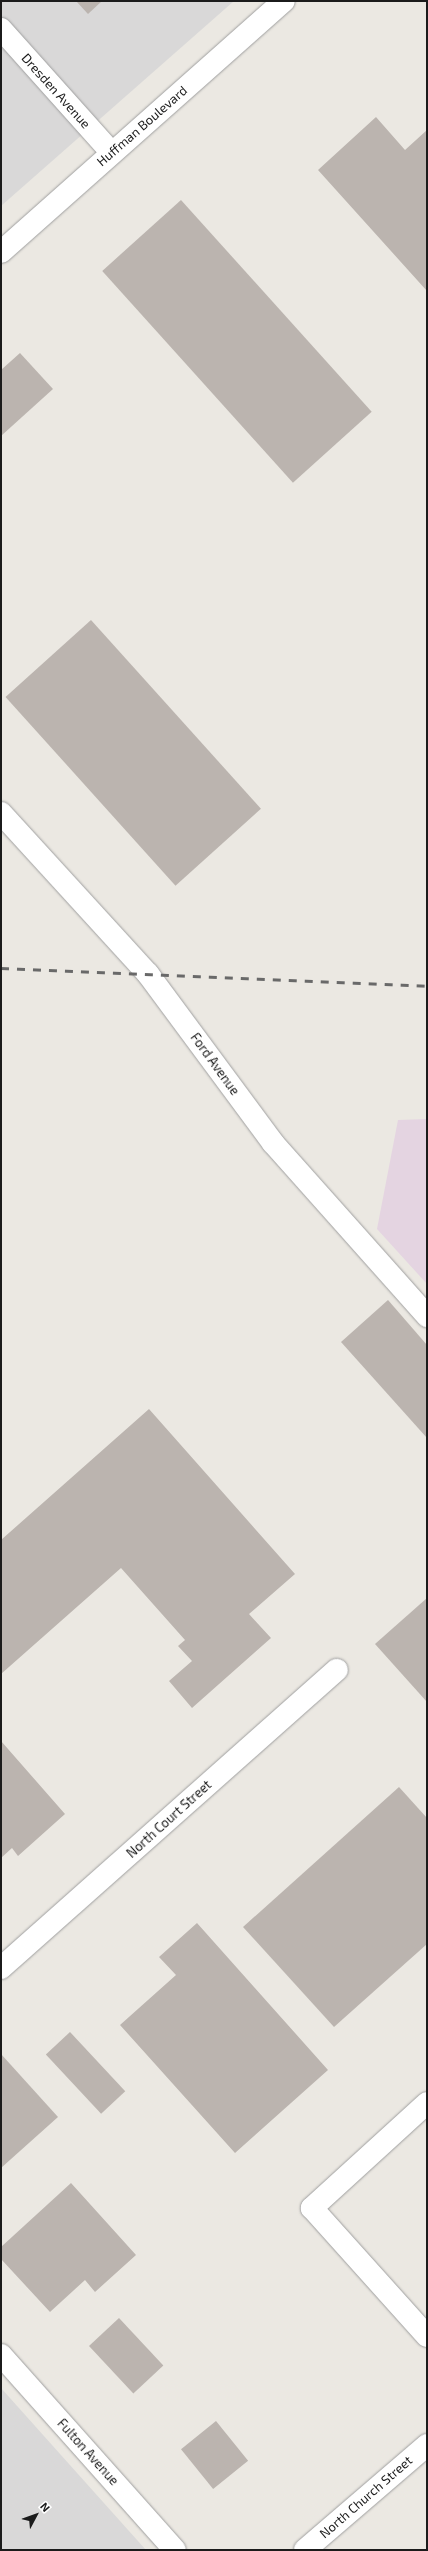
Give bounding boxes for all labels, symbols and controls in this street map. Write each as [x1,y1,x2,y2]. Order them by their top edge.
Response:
street label: Dresden Avenue [18,50,94,132]
street label: Huffman Boulevard [94,83,190,169]
street label: Ford Avenue [187,1030,243,1098]
street label: North Court Street [123,1777,215,1861]
street label: Fulton Avenue [54,2415,122,2489]
street label: North Church Street [317,2453,415,2541]
north arrow [16,2495,56,2535]
text: N [38,2500,53,2514]

